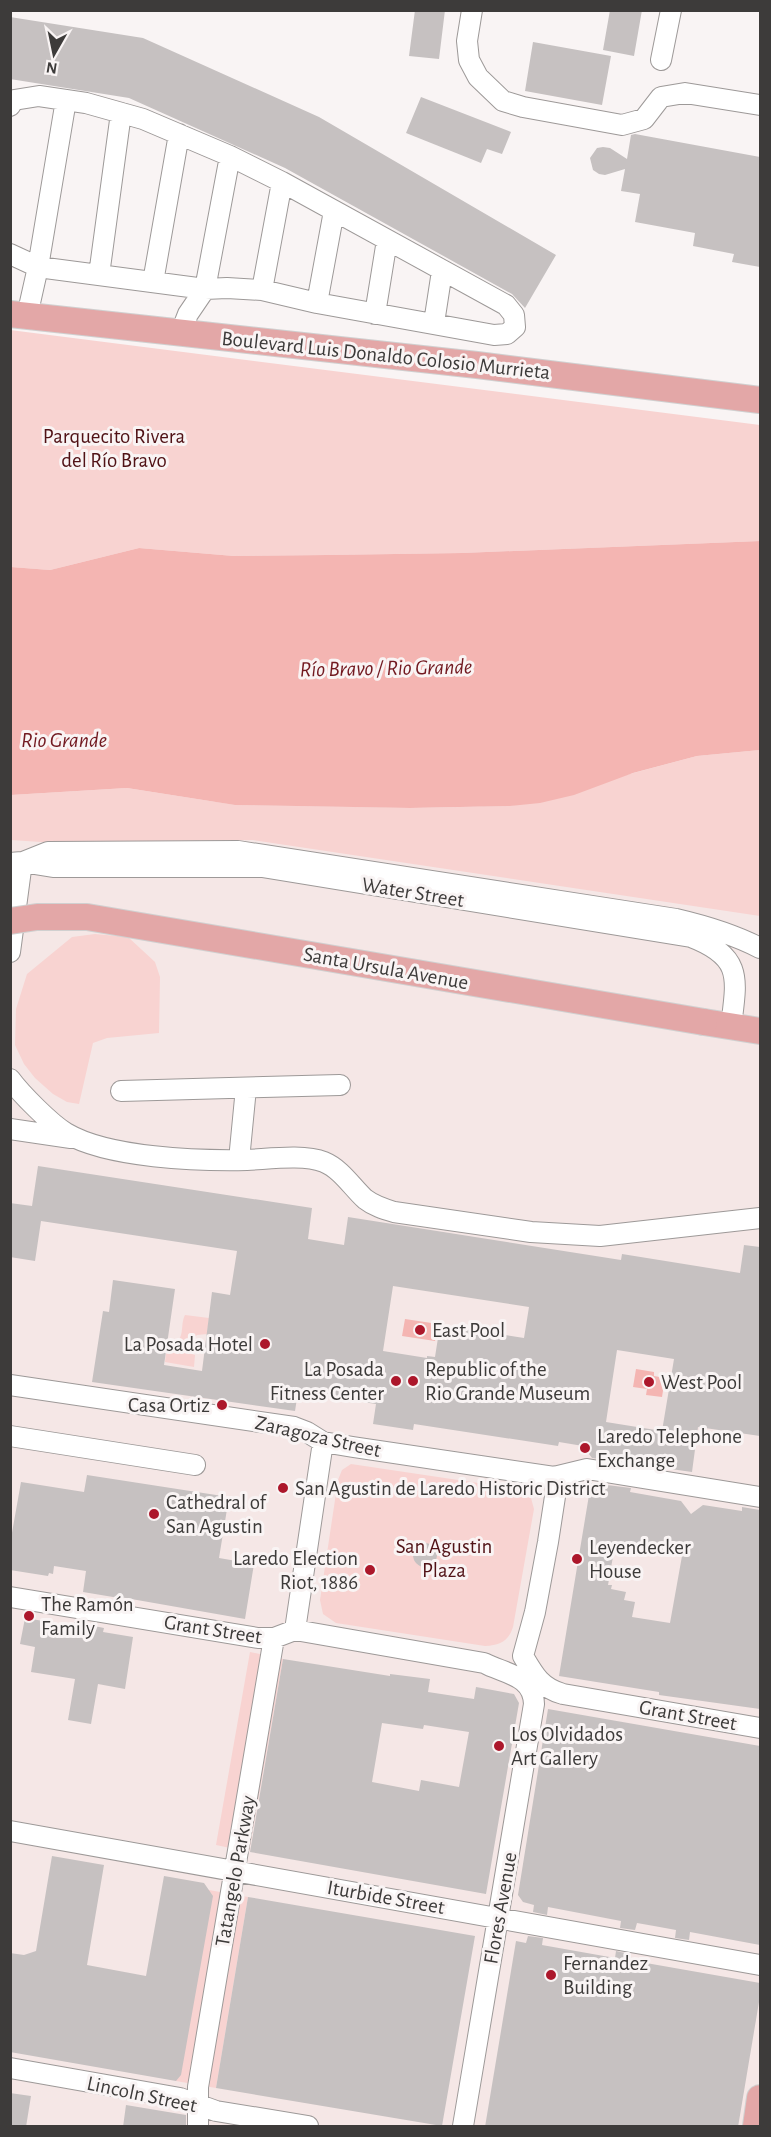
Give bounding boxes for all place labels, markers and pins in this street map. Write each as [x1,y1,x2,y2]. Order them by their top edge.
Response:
place label: East Pool [432,1320,505,1341]
marker: East Pool [413,1323,427,1337]
place label: La Posada Hotel [124,1334,253,1355]
marker: La Posada Hotel [258,1337,272,1351]
place label: La Posada Fitness Center [270,1359,384,1404]
place label: Republic of the Rio Grande Museum [425,1359,590,1404]
place label: West Pool [661,1372,742,1393]
marker: La Posada Fitness Center [389,1374,403,1388]
marker: Republic of the Rio Grande Museum [406,1374,420,1388]
marker: West Pool [642,1375,656,1389]
place label: Casa Ortiz [128,1395,210,1416]
marker: Casa Ortiz [215,1398,229,1412]
place label: Laredo Telephone Exchange [597,1426,742,1471]
marker: Laredo Telephone Exchange [578,1441,592,1455]
place label: San Agustin de Laredo Historic District [295,1478,606,1499]
marker: San Agustin de Laredo Historic District [276,1481,290,1495]
place label: Cathedral of San Agustin [166,1492,268,1537]
marker: Cathedral of San Agustin [147,1507,161,1521]
place label: Leyendecker House [589,1537,691,1582]
place label: Laredo Election Riot, 1886 [233,1548,358,1593]
marker: Leyendecker House [570,1552,584,1566]
marker: Laredo Election Riot, 1886 [363,1563,377,1577]
place label: The Ramón Family [41,1594,134,1639]
marker: The Ramón Family [22,1609,36,1623]
place label: Los Olvidados Art Gallery [511,1724,623,1769]
marker: Los Olvidados Art Gallery [492,1739,506,1753]
place label: Fernandez Building [563,1953,648,1998]
marker: Fernandez Building [544,1968,558,1982]

